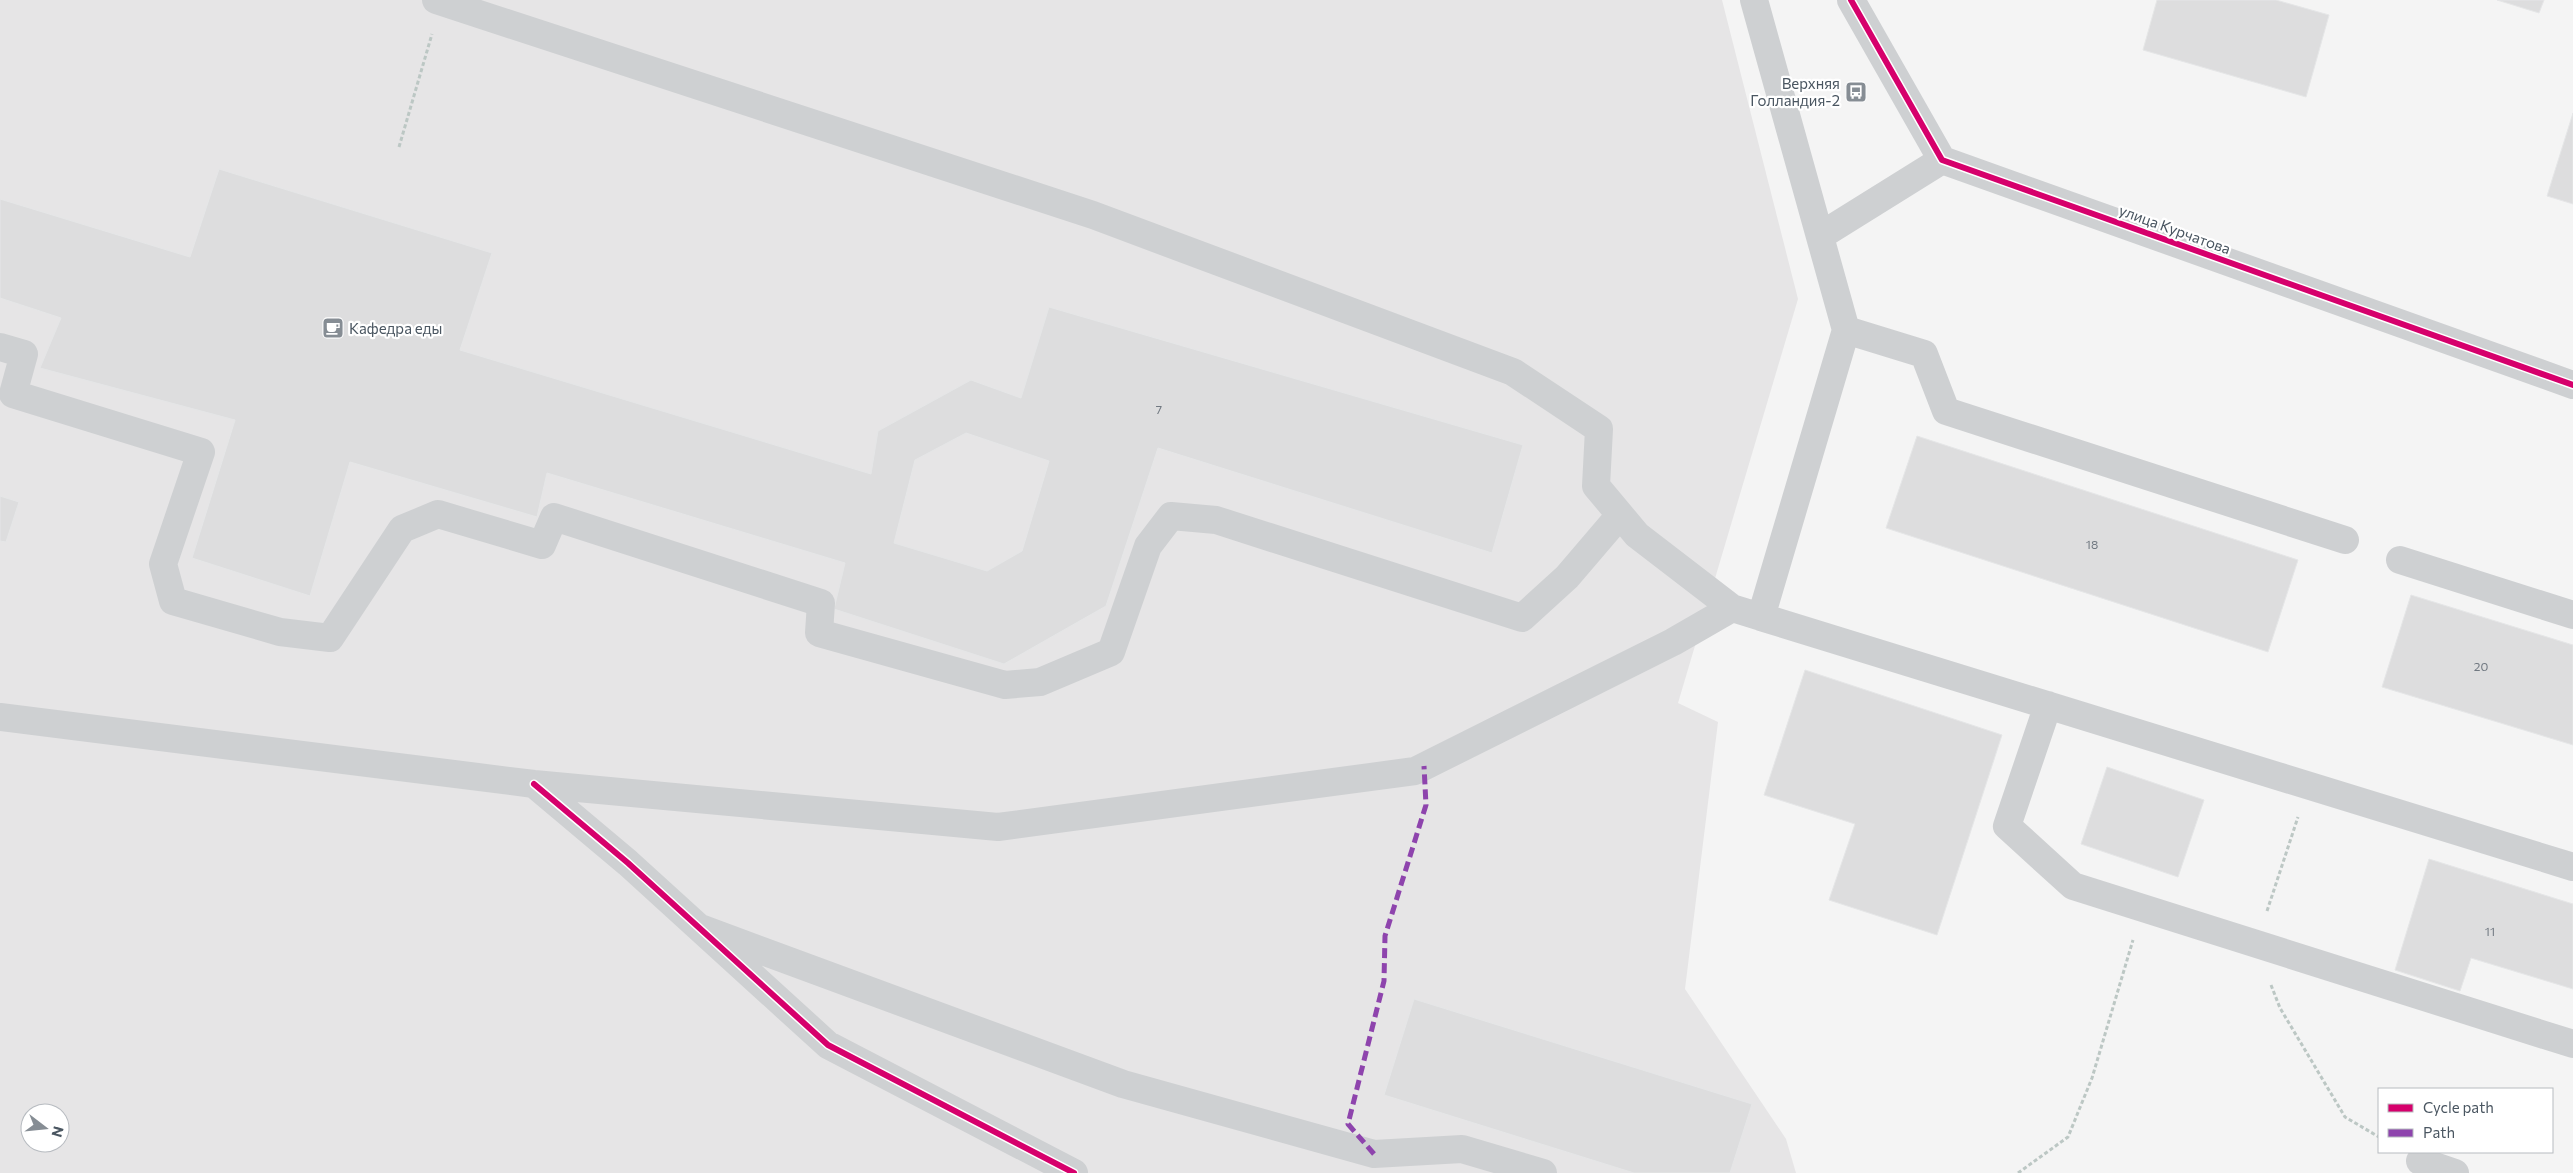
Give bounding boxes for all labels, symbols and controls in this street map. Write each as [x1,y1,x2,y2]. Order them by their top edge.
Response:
place label: Верхняя Голландия-2 [1750,74,1840,109]
bus stop icon: Верхняя Голландия-2 [1844,80,1868,104]
street label: улица Курчатова [2117,200,2233,258]
cafe icon: Кафедра еды [321,316,345,340]
place label: Кафедра еды [349,319,442,337]
house number: 7 [1156,402,1162,416]
house number: 18 [2086,537,2098,551]
house number: 20 [2474,659,2488,673]
house number: 11 [2485,924,2495,938]
legend [2378,1088,2553,1153]
text: Cycle path [2423,1098,2494,1116]
north arrow [20,1103,70,1153]
text: Path [2423,1123,2455,1141]
text: N [48,1124,68,1139]

